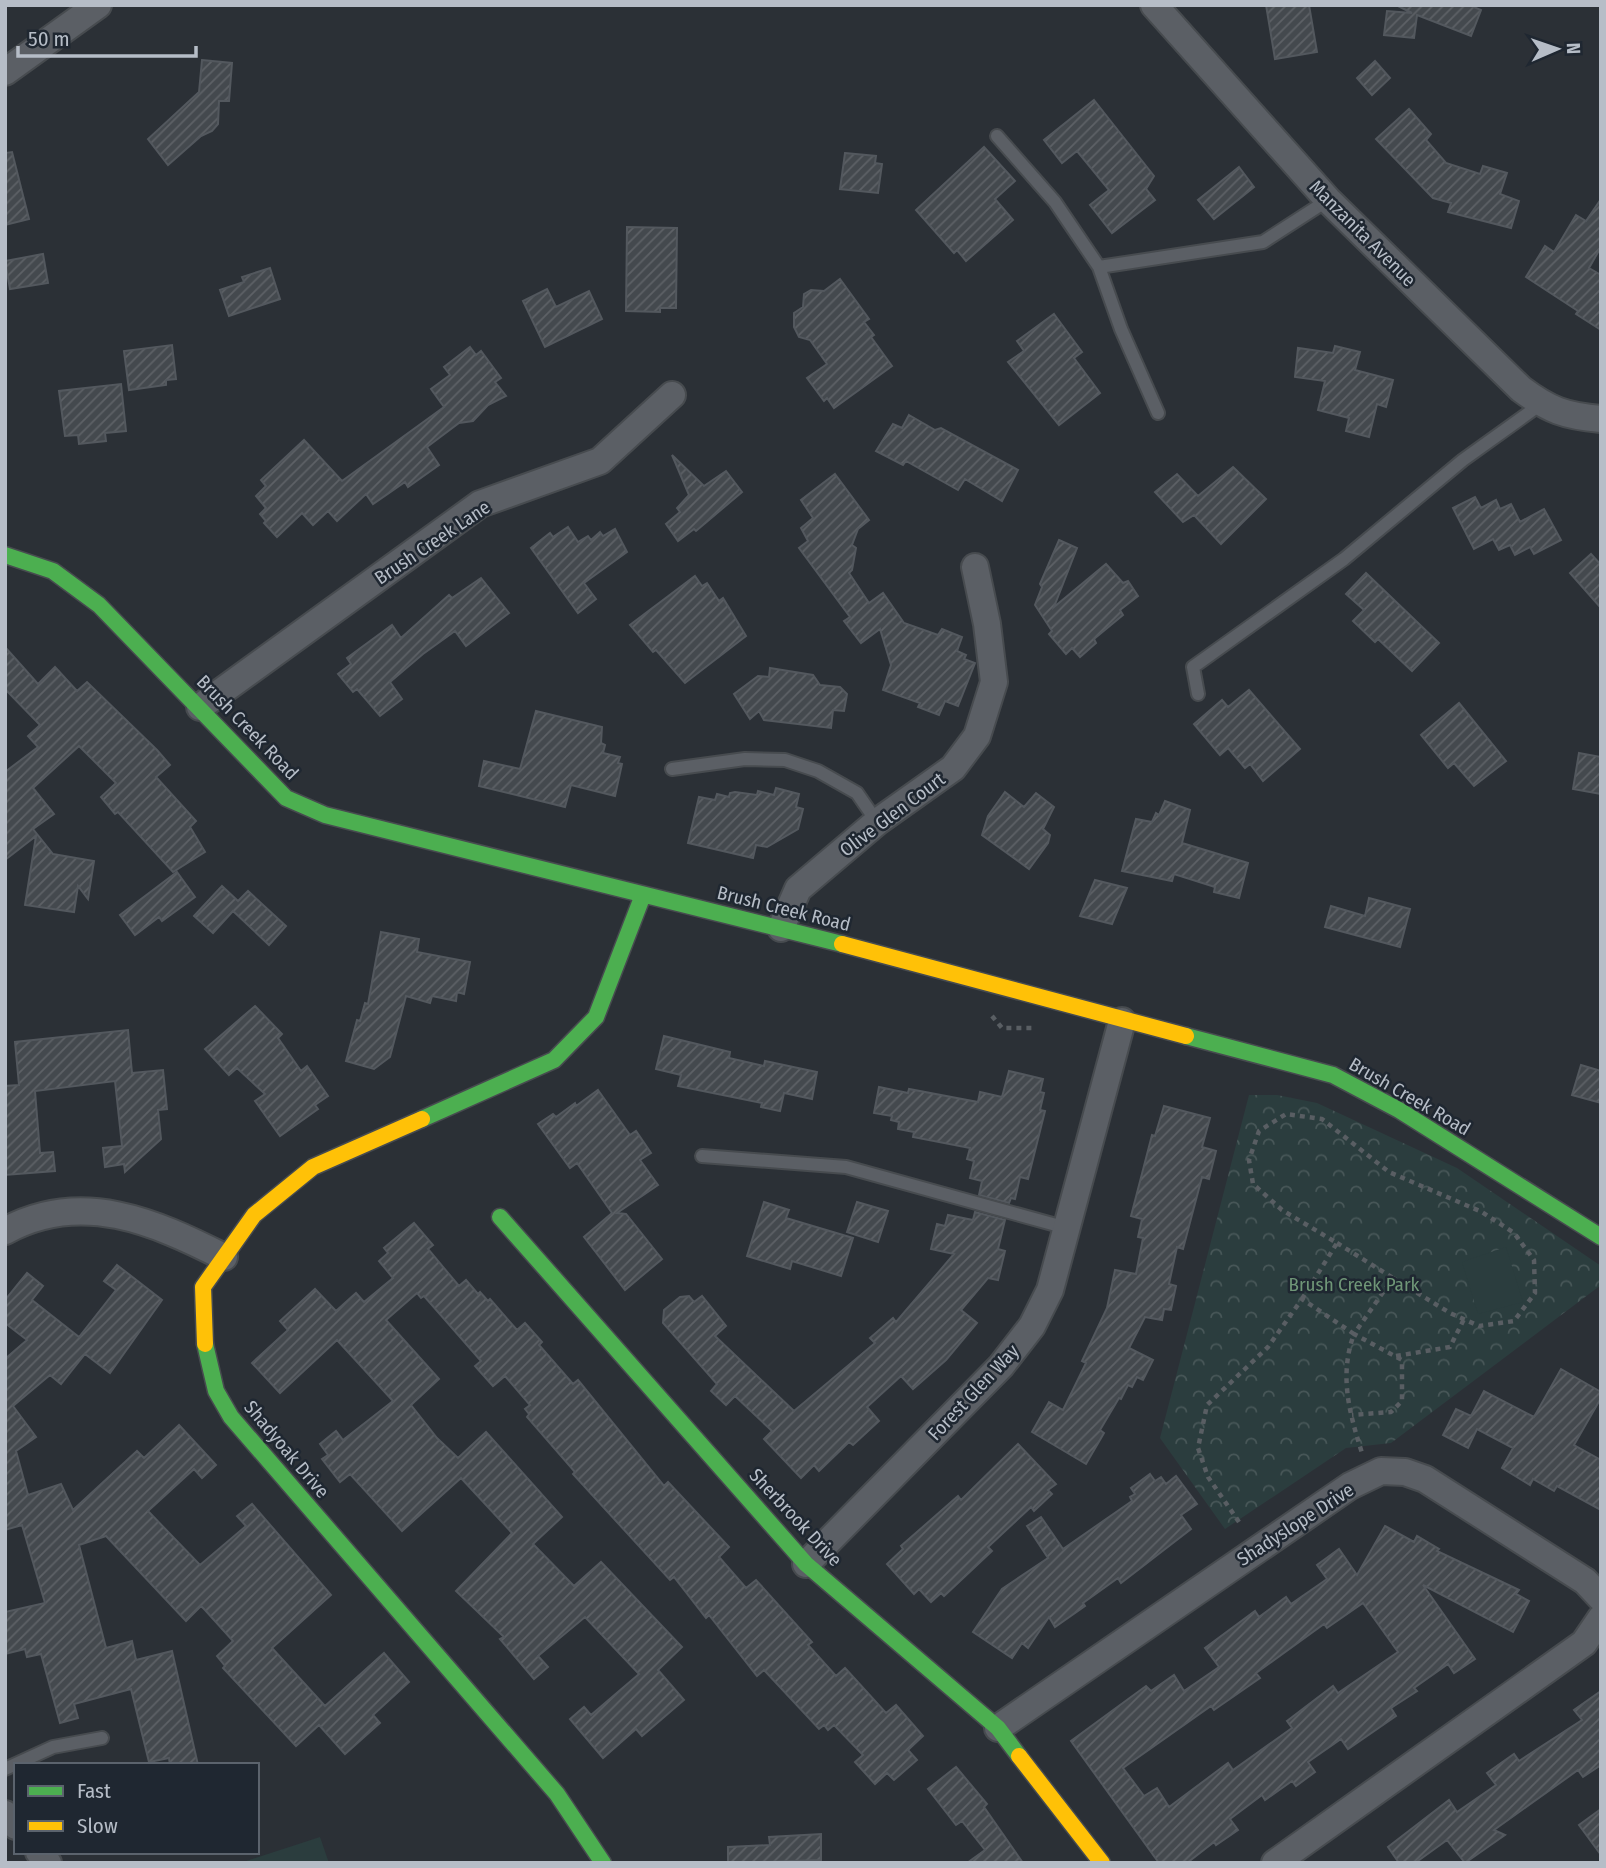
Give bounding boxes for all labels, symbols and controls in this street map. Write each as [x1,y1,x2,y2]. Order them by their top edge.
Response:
scale bar [18,14,196,58]
north arrow [1522,14,1592,84]
text: 50 m [28,26,70,52]
text: N [1562,42,1585,55]
street label: Manzanita Avenue [1305,175,1421,291]
street label: Brush Creek Lane [370,495,494,589]
street label: Brush Creek Road [192,670,303,784]
street label: Olive Glen Court [835,767,950,861]
street label: Brush Creek Road [715,881,853,936]
street label: Brush Creek Road [1345,1052,1475,1141]
park label: Brush Creek Park [1289,1273,1420,1296]
street label: Forest Glen Way [923,1339,1024,1445]
street label: Shadyoak Drive [239,1396,334,1503]
street label: Sherbrook Drive [745,1464,847,1571]
street label: Shadyslope Drive [1233,1478,1358,1571]
legend [14,1763,259,1854]
text: Fast [77,1778,111,1804]
text: Slow [77,1813,118,1839]

